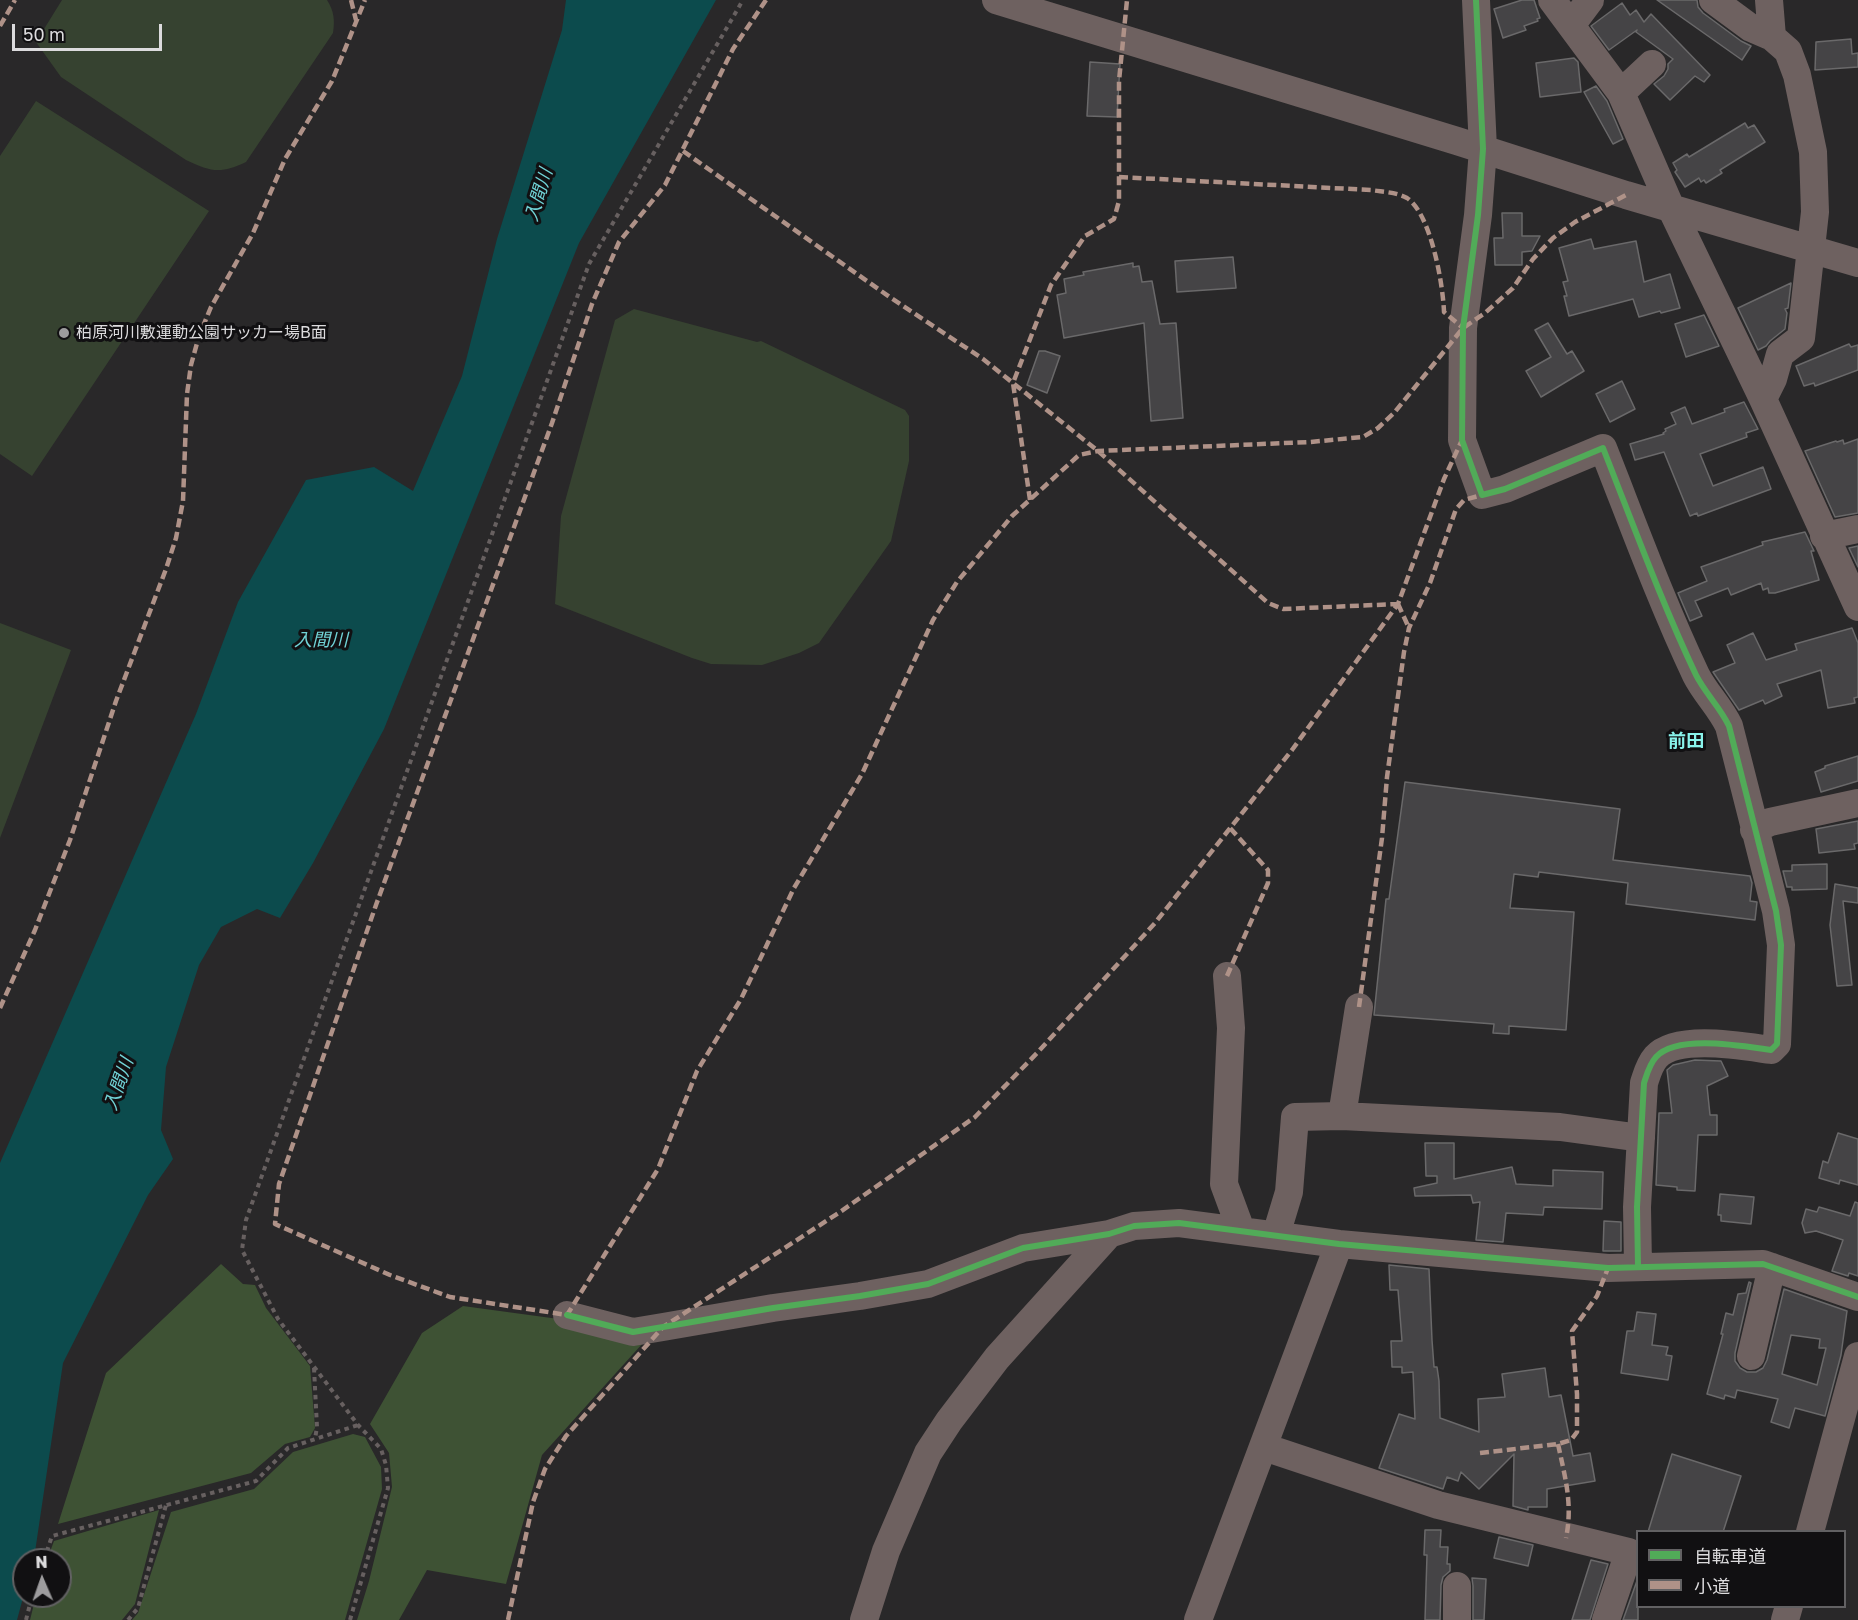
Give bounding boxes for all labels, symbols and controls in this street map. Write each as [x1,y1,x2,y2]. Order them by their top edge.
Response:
scale bar [15,12,165,50]
text: 50 m [23,23,65,45]
water label: 入間川 [521,166,557,224]
place label: 柏原河川敷運動公園サッカー場B面 [76,323,327,343]
marker: 柏原河川敷運動公園サッカー場B面 [57,326,71,340]
water label: 入間川 [294,629,348,651]
district label: 前田 [1668,730,1704,752]
water label: 入間川 [100,1055,138,1113]
legend [1636,1530,1846,1608]
text: 自転車道 [1694,1545,1766,1567]
north arrow [12,1548,72,1608]
text: N [35,1552,48,1572]
text: 小道 [1694,1575,1730,1597]

